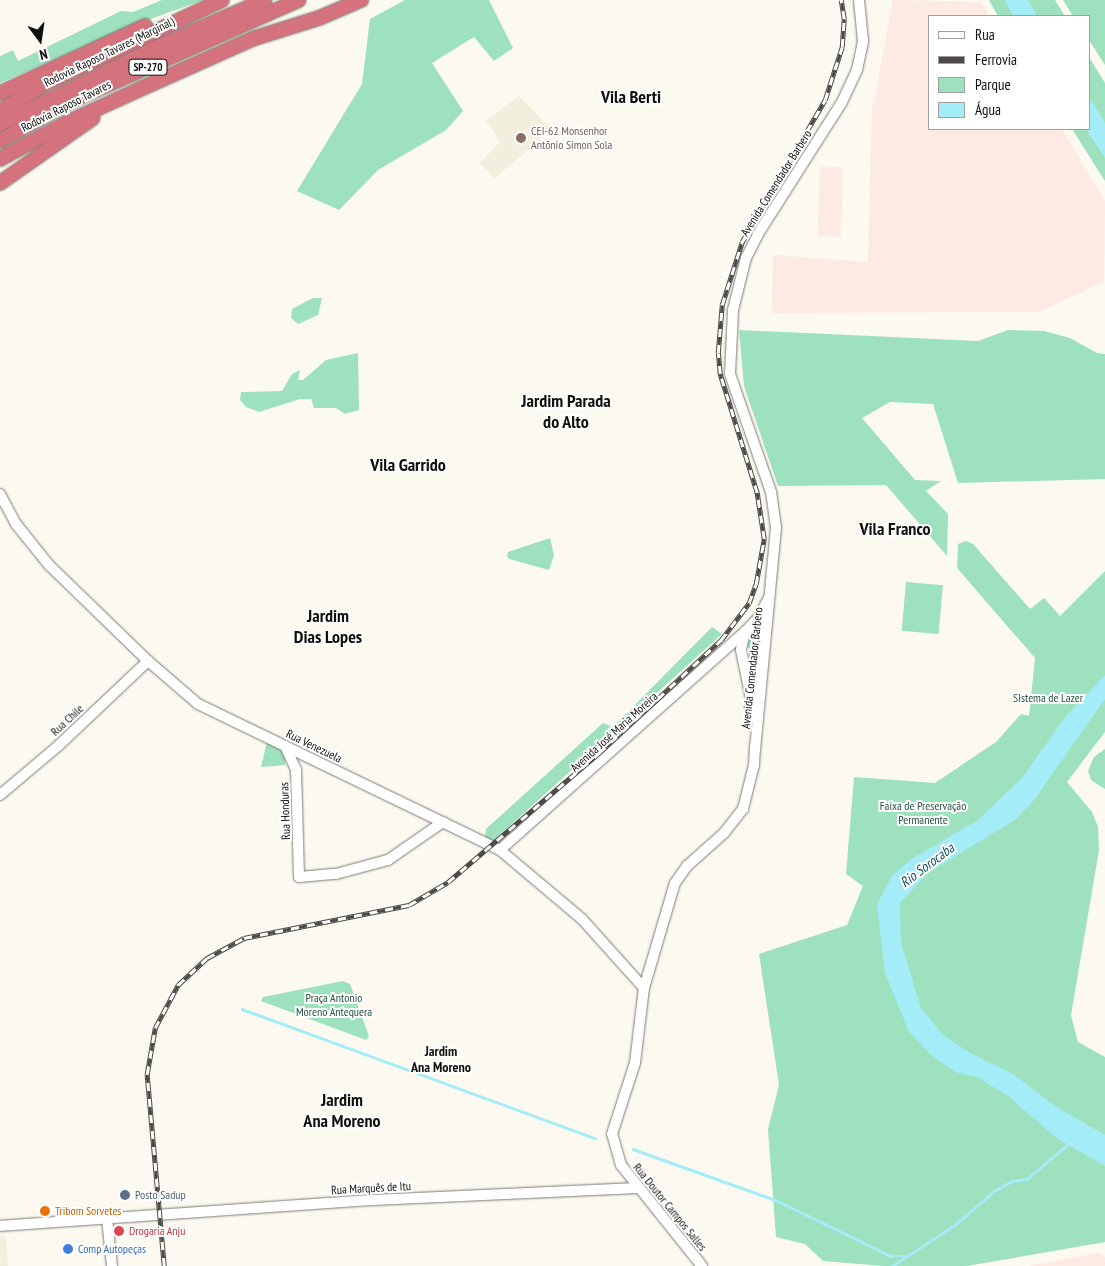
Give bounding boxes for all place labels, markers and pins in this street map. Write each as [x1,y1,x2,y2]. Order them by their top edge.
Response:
place label: CEI-62 Monsenhor Antõnio Simon Sola [531,124,612,152]
marker: CEI-62 Monsenhor Antõnio Simon Sola [515,132,527,144]
place label: Posto Sadup [135,1188,186,1202]
marker: Posto Sadup [119,1189,131,1201]
place label: Tribom Sorvetes [55,1204,121,1218]
marker: Tribom Sorvetes [39,1205,51,1217]
place label: Drogaria Anju [129,1224,186,1238]
marker: Drogaria Anju [113,1225,125,1237]
place label: Comp Autopeças [78,1242,146,1256]
marker: Comp Autopeças [62,1243,74,1255]

